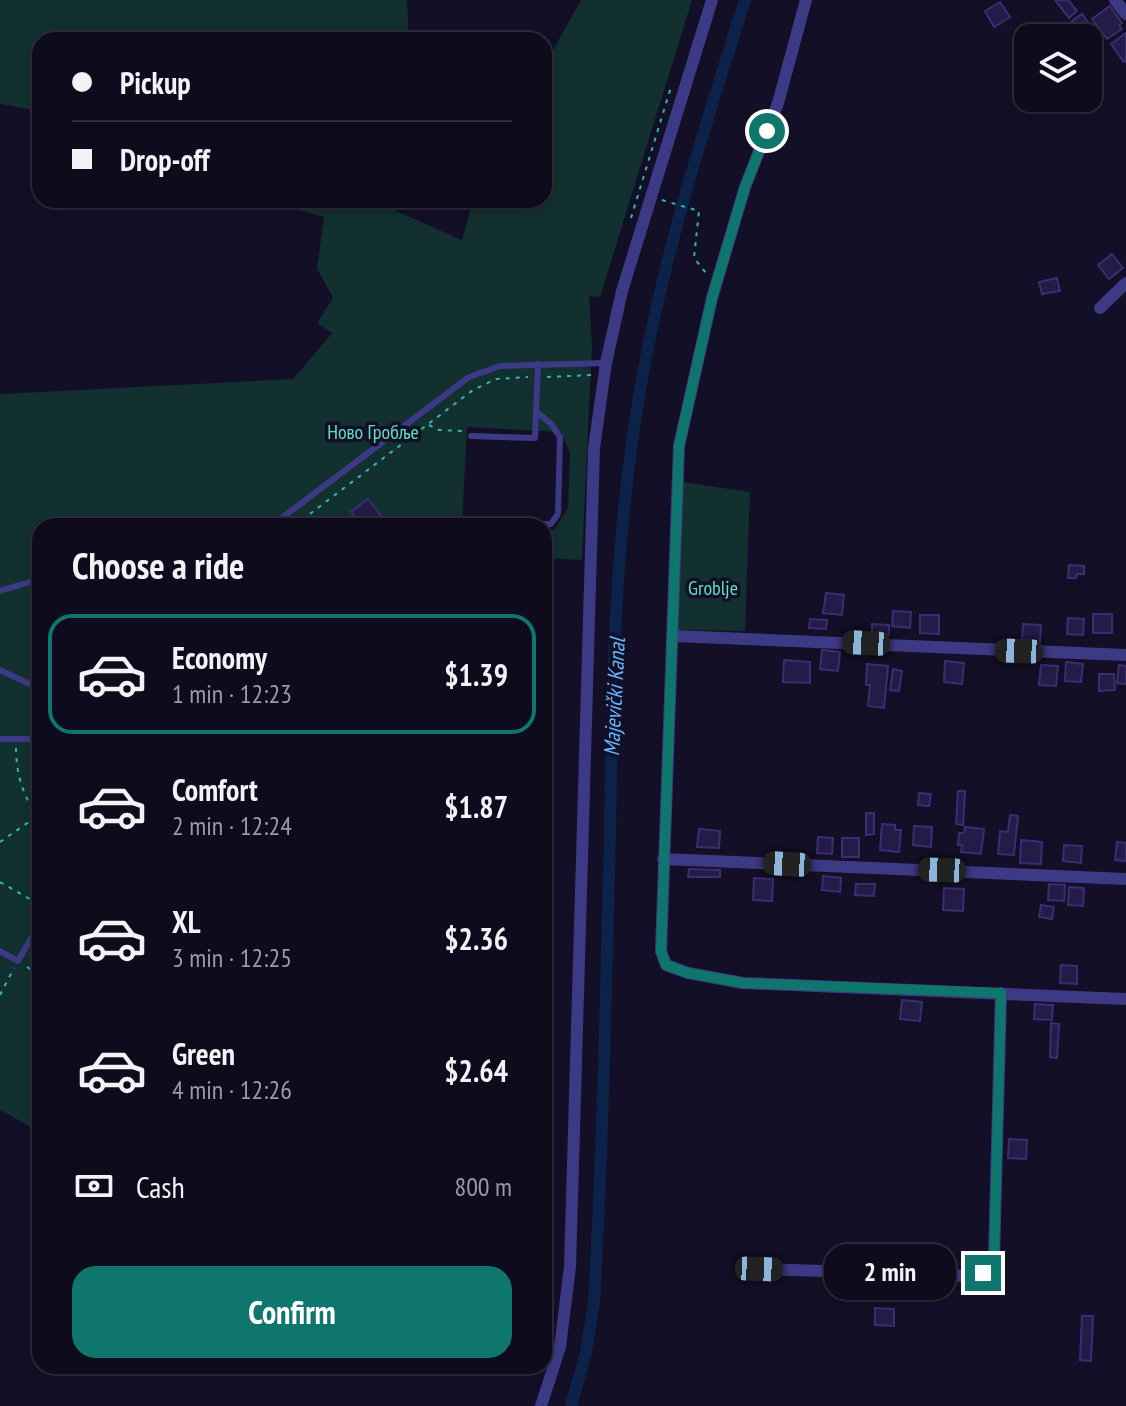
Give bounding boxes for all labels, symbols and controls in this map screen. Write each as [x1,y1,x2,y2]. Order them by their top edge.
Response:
map controls [1014,24,1102,112]
button: layers [1014,24,1102,112]
text: Pickup [120,63,191,102]
route start [749,113,785,149]
text: Drop-off [120,140,210,179]
park label: Ново Гробље [327,419,419,445]
text: Choose a ride [72,542,244,589]
park label: Groblje [688,575,738,601]
car [841,630,891,656]
water label: Majevički Kanal [597,635,631,757]
icon: car [76,638,148,710]
text: Economy [172,638,267,677]
car [995,638,1043,664]
text: $1.39 [444,655,508,694]
text: 1 min · 12:23 [172,677,292,710]
icon: car [76,770,148,842]
text: Comfort [172,770,258,809]
text: $1.87 [444,787,508,826]
text: 2 min · 12:24 [172,809,292,842]
car [762,851,812,877]
car [918,857,966,883]
icon: car [76,902,148,974]
text: XL [172,902,201,941]
text: $2.36 [444,919,508,958]
text: 3 min · 12:25 [172,941,292,974]
icon: car [76,1034,148,1106]
text: Green [172,1034,235,1073]
text: $2.64 [444,1051,508,1090]
text: 4 min · 12:26 [172,1073,292,1106]
icon: cash [72,1164,116,1208]
text: Cash [136,1167,185,1206]
text: 800 m [454,1170,512,1203]
callout: 2 min [823,1245,955,1301]
text: 2 min [864,1255,916,1288]
route end [965,1255,1001,1291]
car [735,1256,783,1282]
button: Confirm [72,1266,512,1358]

